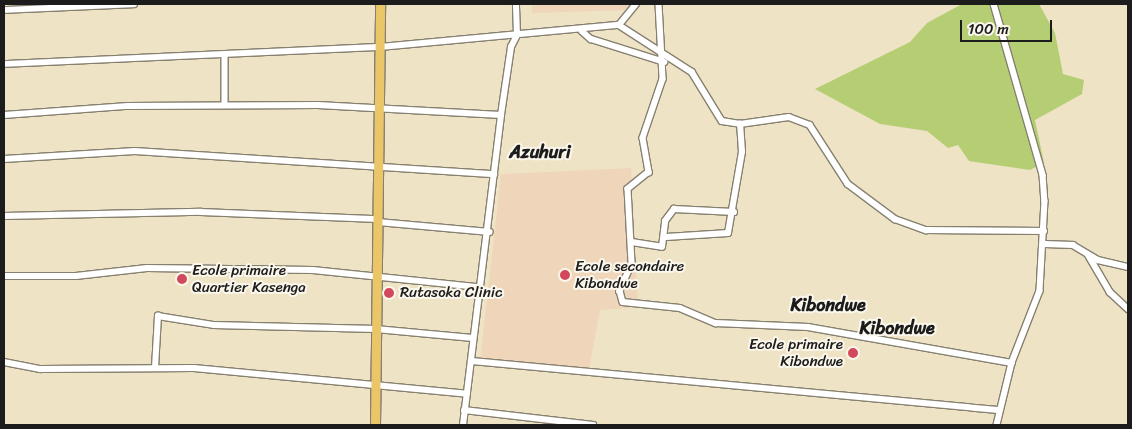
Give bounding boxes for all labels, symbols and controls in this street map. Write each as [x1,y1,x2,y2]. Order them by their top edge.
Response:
scale bar [962,10,1054,42]
text: 100 m [968,16,1009,42]
district label: Azuhuri [509,141,571,163]
place label: Ecole secondaire Kibondwe [575,257,686,292]
place label: Ecole primaire Quartier Kasenga [192,261,306,296]
marker: Ecole secondaire Kibondwe [559,269,571,281]
marker: Ecole primaire Quartier Kasenga [176,273,188,285]
place label: Rutasoka Clinic [400,284,502,302]
marker: Rutasoka Clinic [382,286,396,300]
district label: Kibondwe [790,294,866,316]
district label: Kibondwe [859,317,935,339]
place label: Ecole primaire Kibondwe [748,335,843,370]
marker: Ecole primaire Kibondwe [847,347,859,359]

